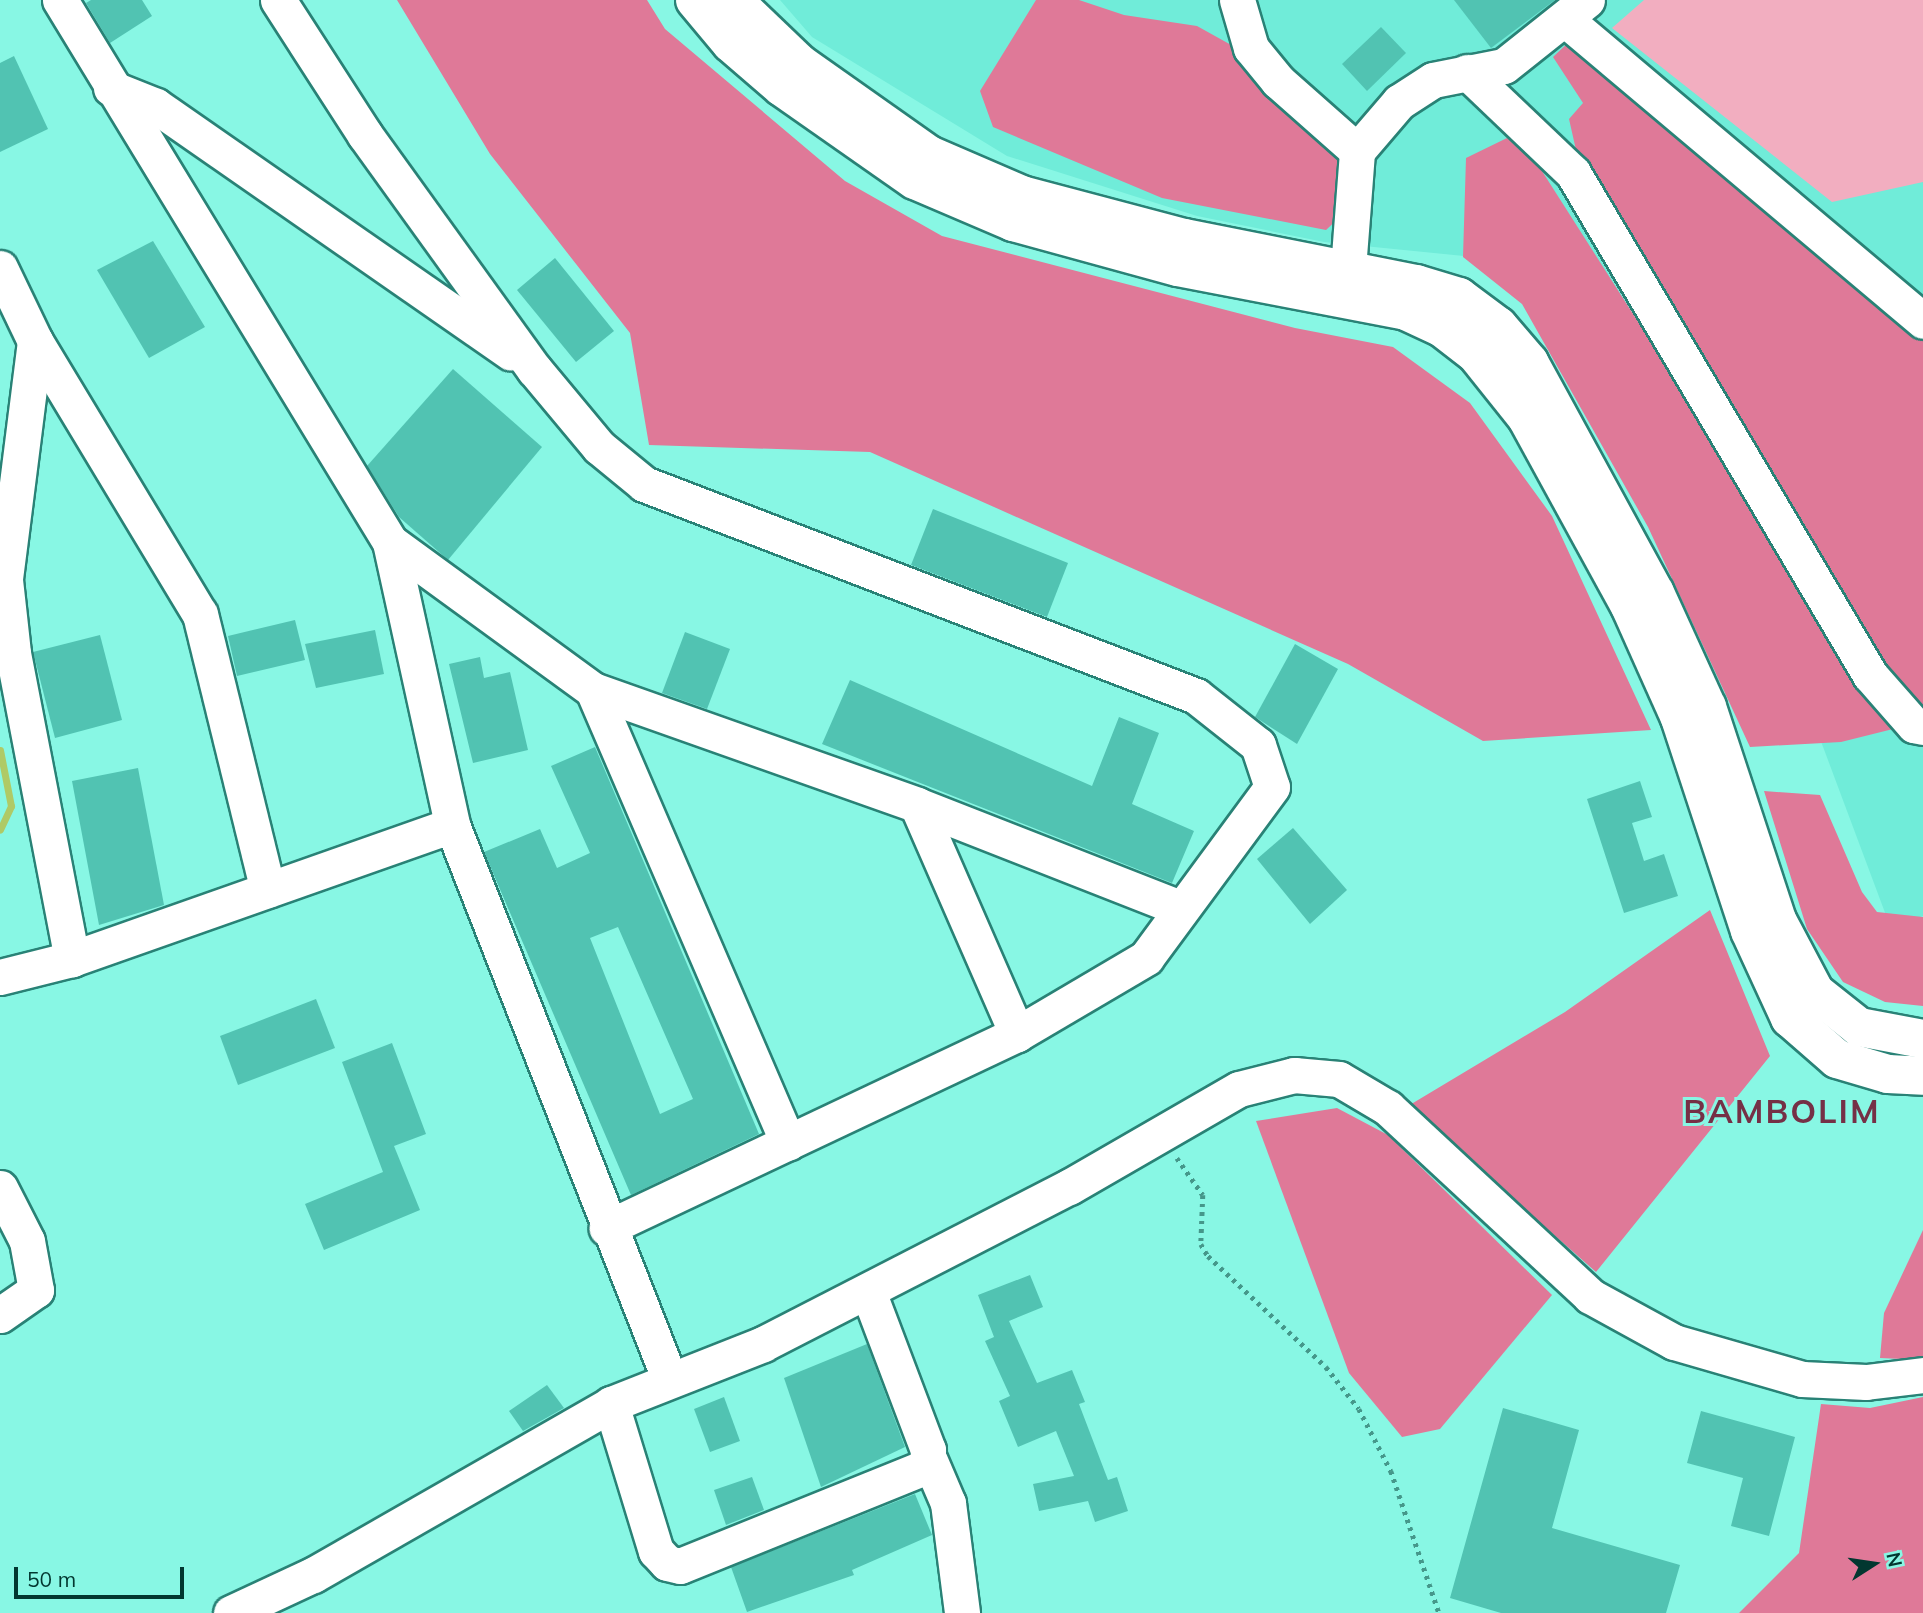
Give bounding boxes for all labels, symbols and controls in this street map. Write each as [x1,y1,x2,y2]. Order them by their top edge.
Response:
district label: BAMBOLIM [1684,1091,1880,1131]
north arrow [1839,1529,1909,1599]
text: N [1881,1550,1908,1569]
scale bar [18,1554,187,1598]
text: 50 m [27,1566,76,1592]

